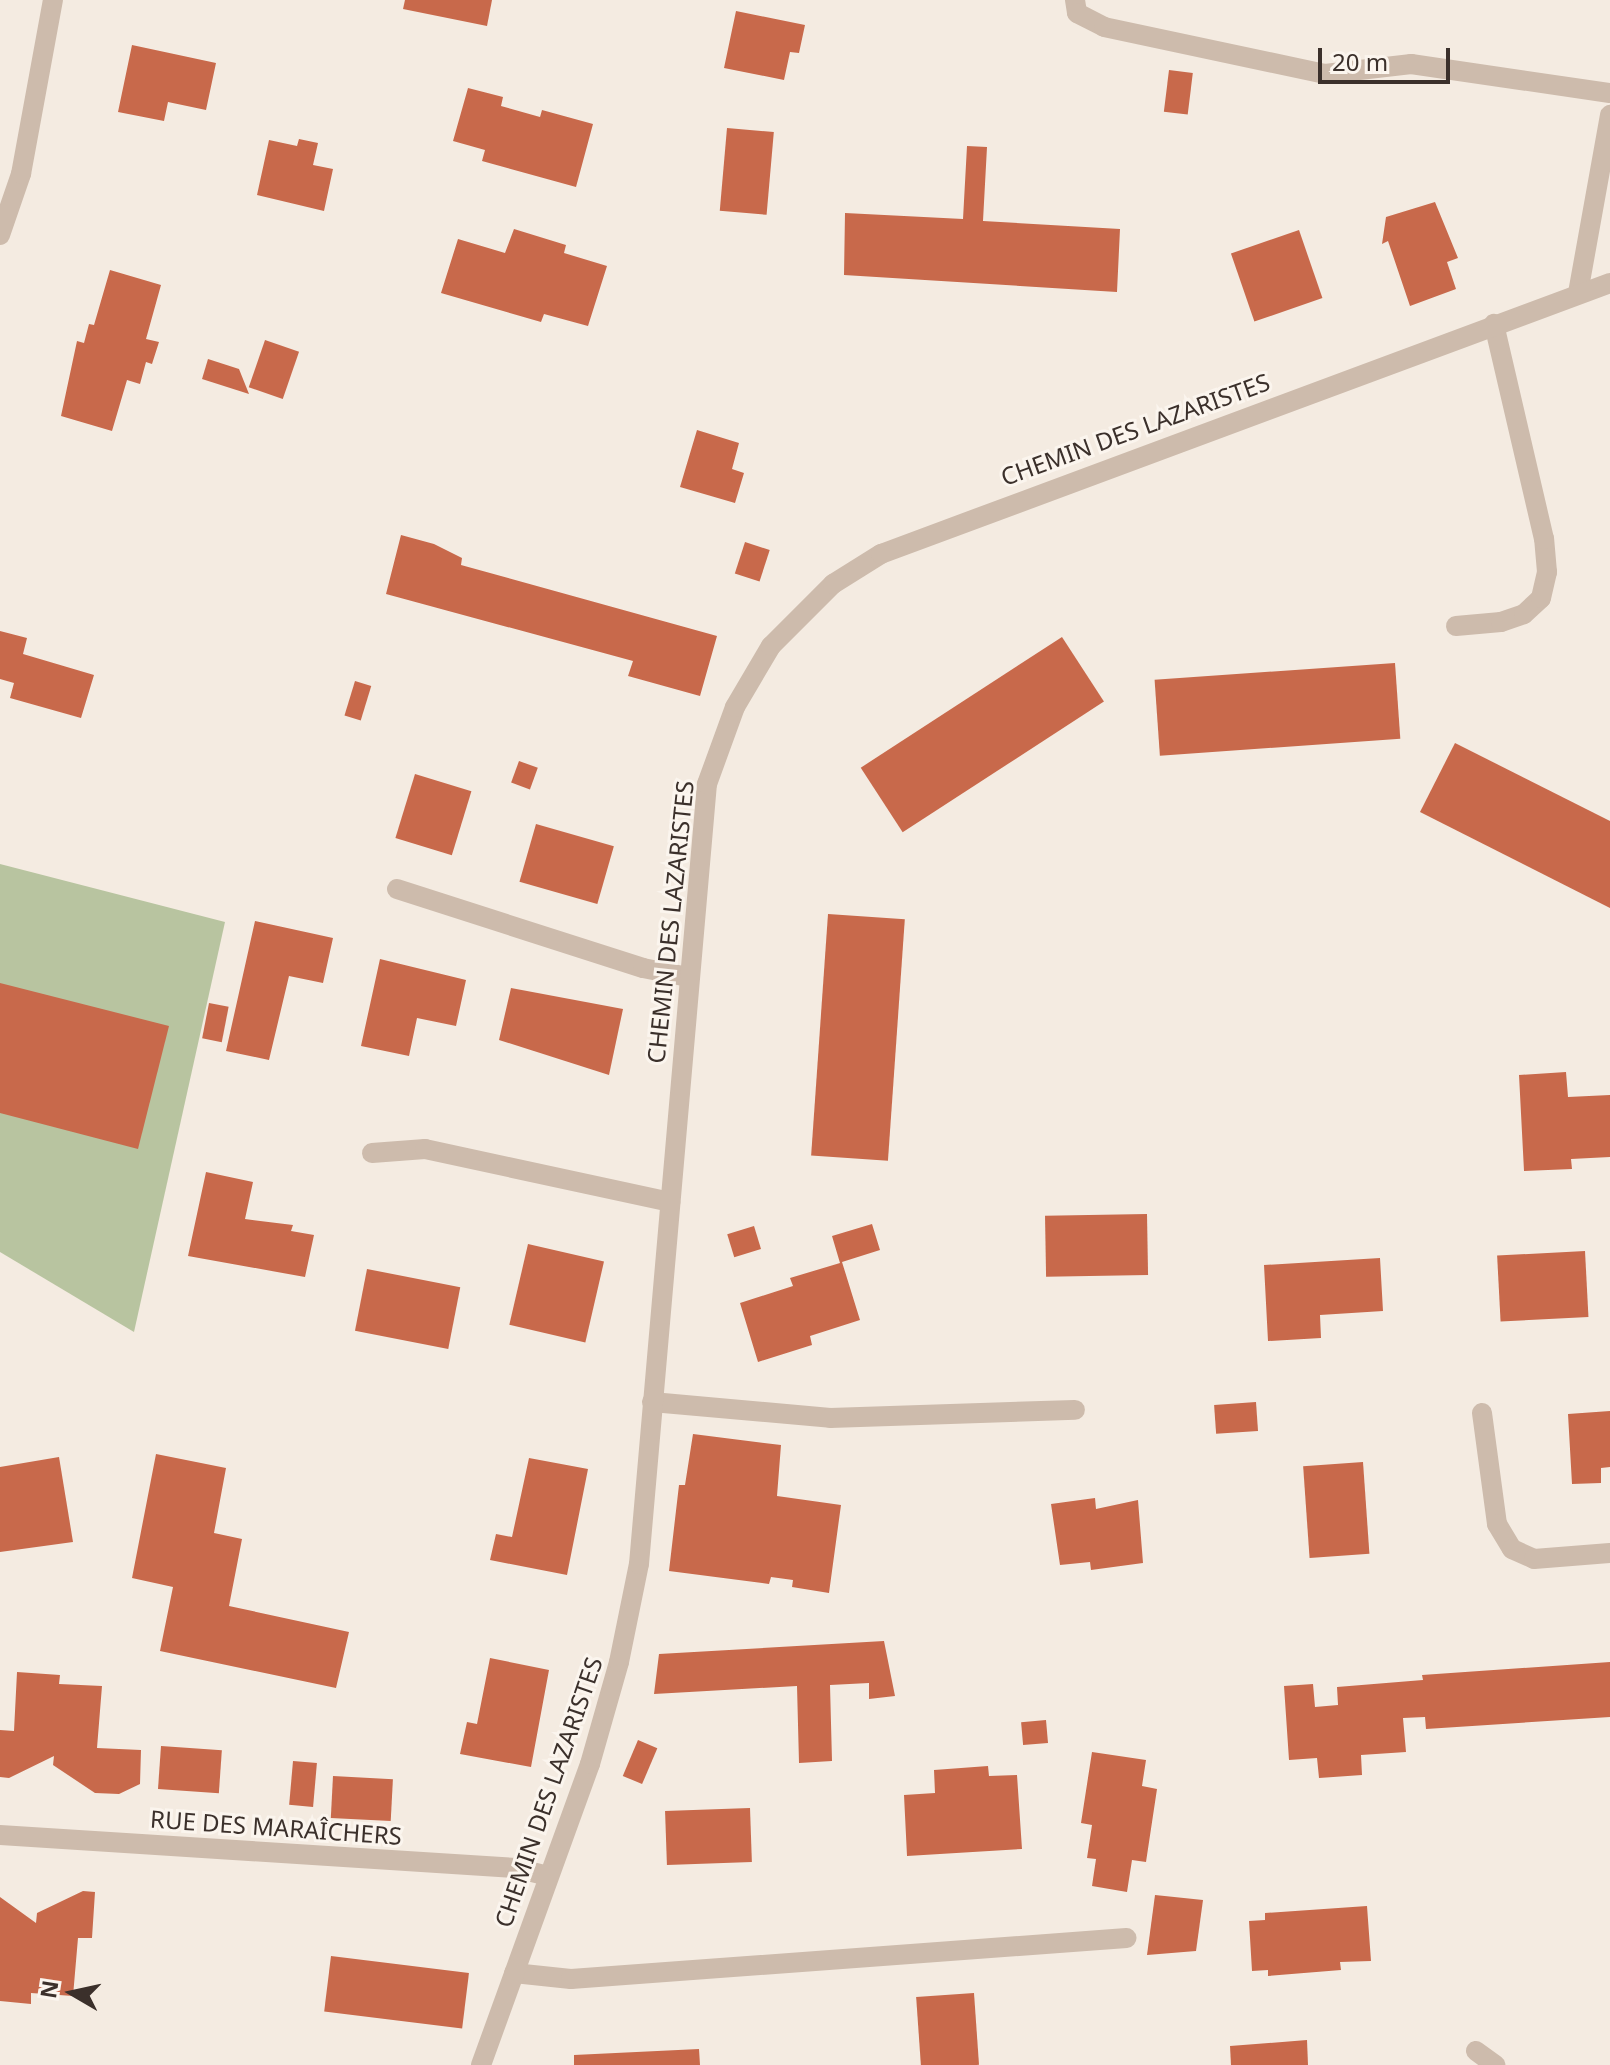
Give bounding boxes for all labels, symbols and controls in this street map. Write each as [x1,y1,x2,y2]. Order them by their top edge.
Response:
scale bar [1322,32,1454,82]
text: 20 m [1332,45,1388,78]
street label: CHEMIN DES LAZARISTES [997,367,1273,491]
street label: CHEMIN DES LAZARISTES [641,779,699,1065]
street label: CHEMIN DES LAZARISTES [488,1653,608,1931]
street label: RUE DES MARAÎCHERS [149,1804,403,1850]
north arrow [32,1953,112,2033]
text: N [32,1978,65,2000]

